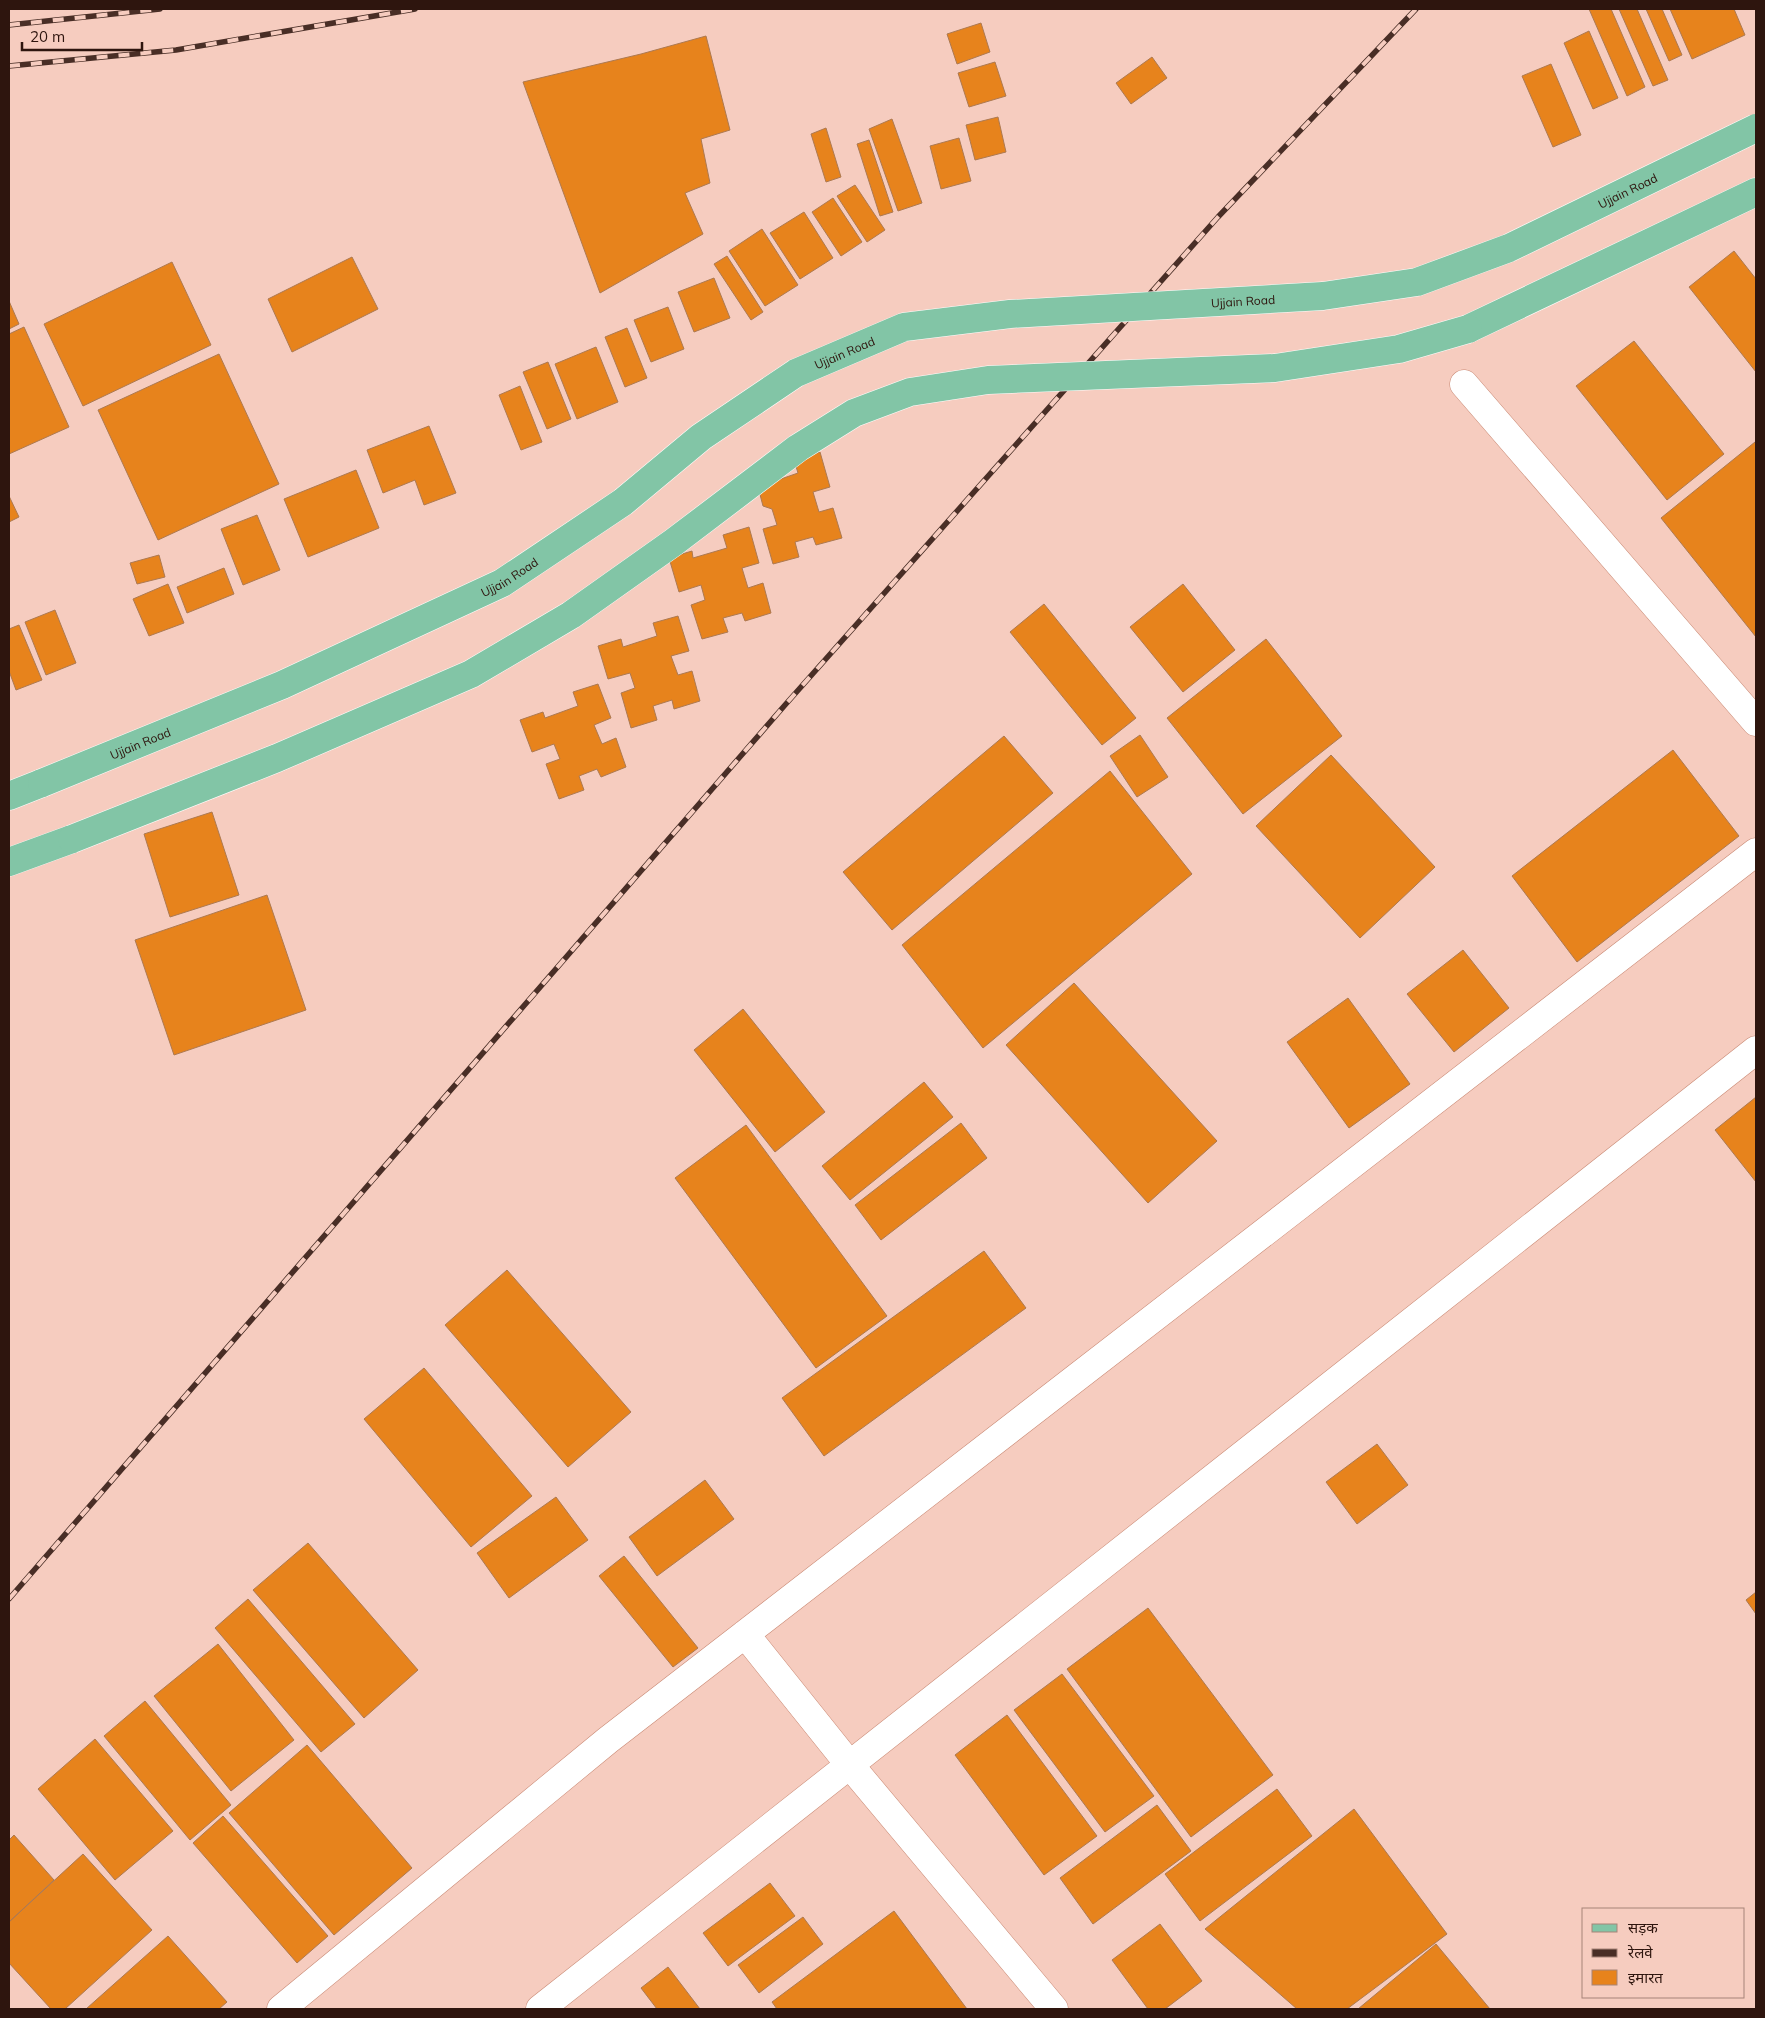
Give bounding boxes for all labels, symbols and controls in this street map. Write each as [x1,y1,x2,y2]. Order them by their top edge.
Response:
scale bar [22,20,142,52]
text: 20 m [30,27,65,46]
street label: Ujjain Road [1595,170,1660,211]
street label: Ujjain Road [1211,291,1275,310]
street label: Ujjain Road [812,333,877,372]
street label: Ujjain Road [478,554,541,599]
street label: Ujjain Road [108,724,173,762]
legend [1582,1908,1745,1998]
text: सड़क [1628,1918,1658,1937]
text: रेलवे [1627,1943,1653,1962]
text: इमारत [1628,1968,1663,1987]

